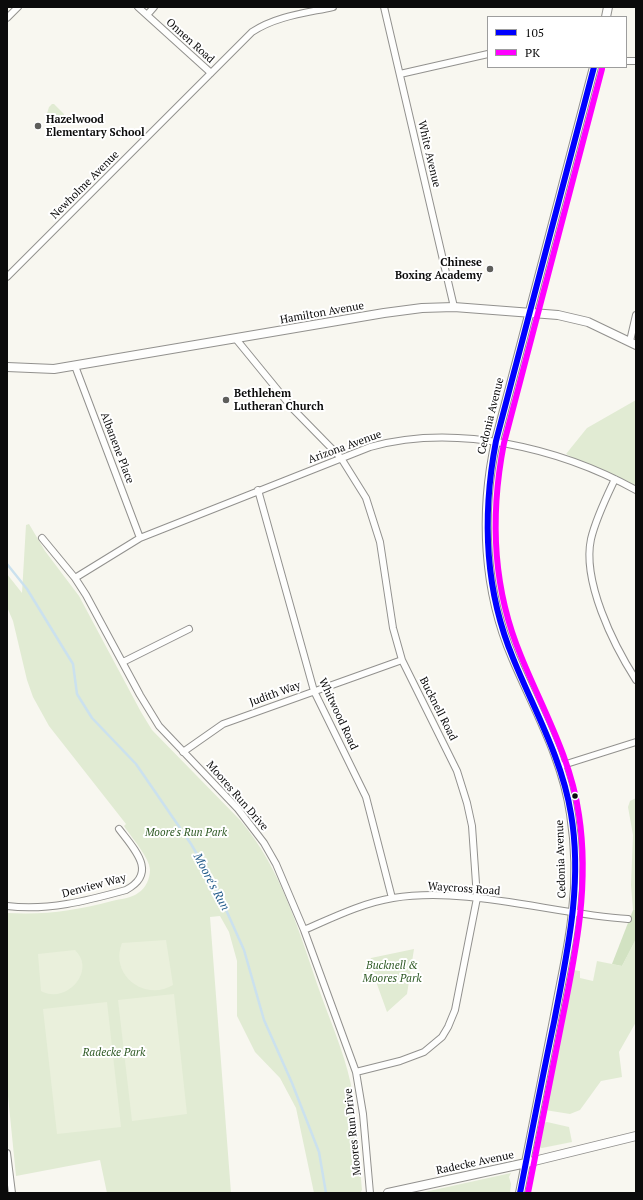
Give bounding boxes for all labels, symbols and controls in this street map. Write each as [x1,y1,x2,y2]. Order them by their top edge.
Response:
street label: Onnen Road [163,16,217,66]
legend [487,16,627,68]
text: 105 [525,25,544,40]
text: PK [525,45,540,60]
place label: Hazelwood Elementary School [46,113,145,139]
street label: White Avenue [415,119,443,189]
marker: Hazelwood Elementary School [33,121,43,131]
street label: Newholme Avenue [48,148,122,222]
place label: Chinese Boxing Academy [395,256,482,282]
marker: Chinese Boxing Academy [485,264,495,274]
street label: Hamilton Avenue [279,299,365,327]
street label: Cedonia Avenue [475,376,507,456]
place label: Bethlehem Lutheran Church [234,387,324,413]
marker: Bethlehem Lutheran Church [221,395,231,405]
street label: Albanene Place [97,411,137,485]
street label: Arizona Avenue [306,428,384,466]
street label: Bucknell Road [416,675,460,743]
street label: Whitwood Road [316,676,360,752]
street label: Judith Way [248,679,302,709]
street label: Moores Run Drive [203,759,271,833]
unlabelled marker [570,791,580,801]
street label: Cedonia Avenue [553,819,569,899]
park label: Moore's Run Park [145,826,227,840]
water label: Moore's Run [190,851,232,913]
street label: Denview Way [61,871,127,901]
street label: Waycross Road [427,880,501,898]
park label: Bucknell & Moores Park [363,959,421,985]
park label: Radecke Park [83,1046,145,1060]
street label: Moores Run Drive [342,1088,364,1176]
street label: Radecke Avenue [435,1148,515,1178]

